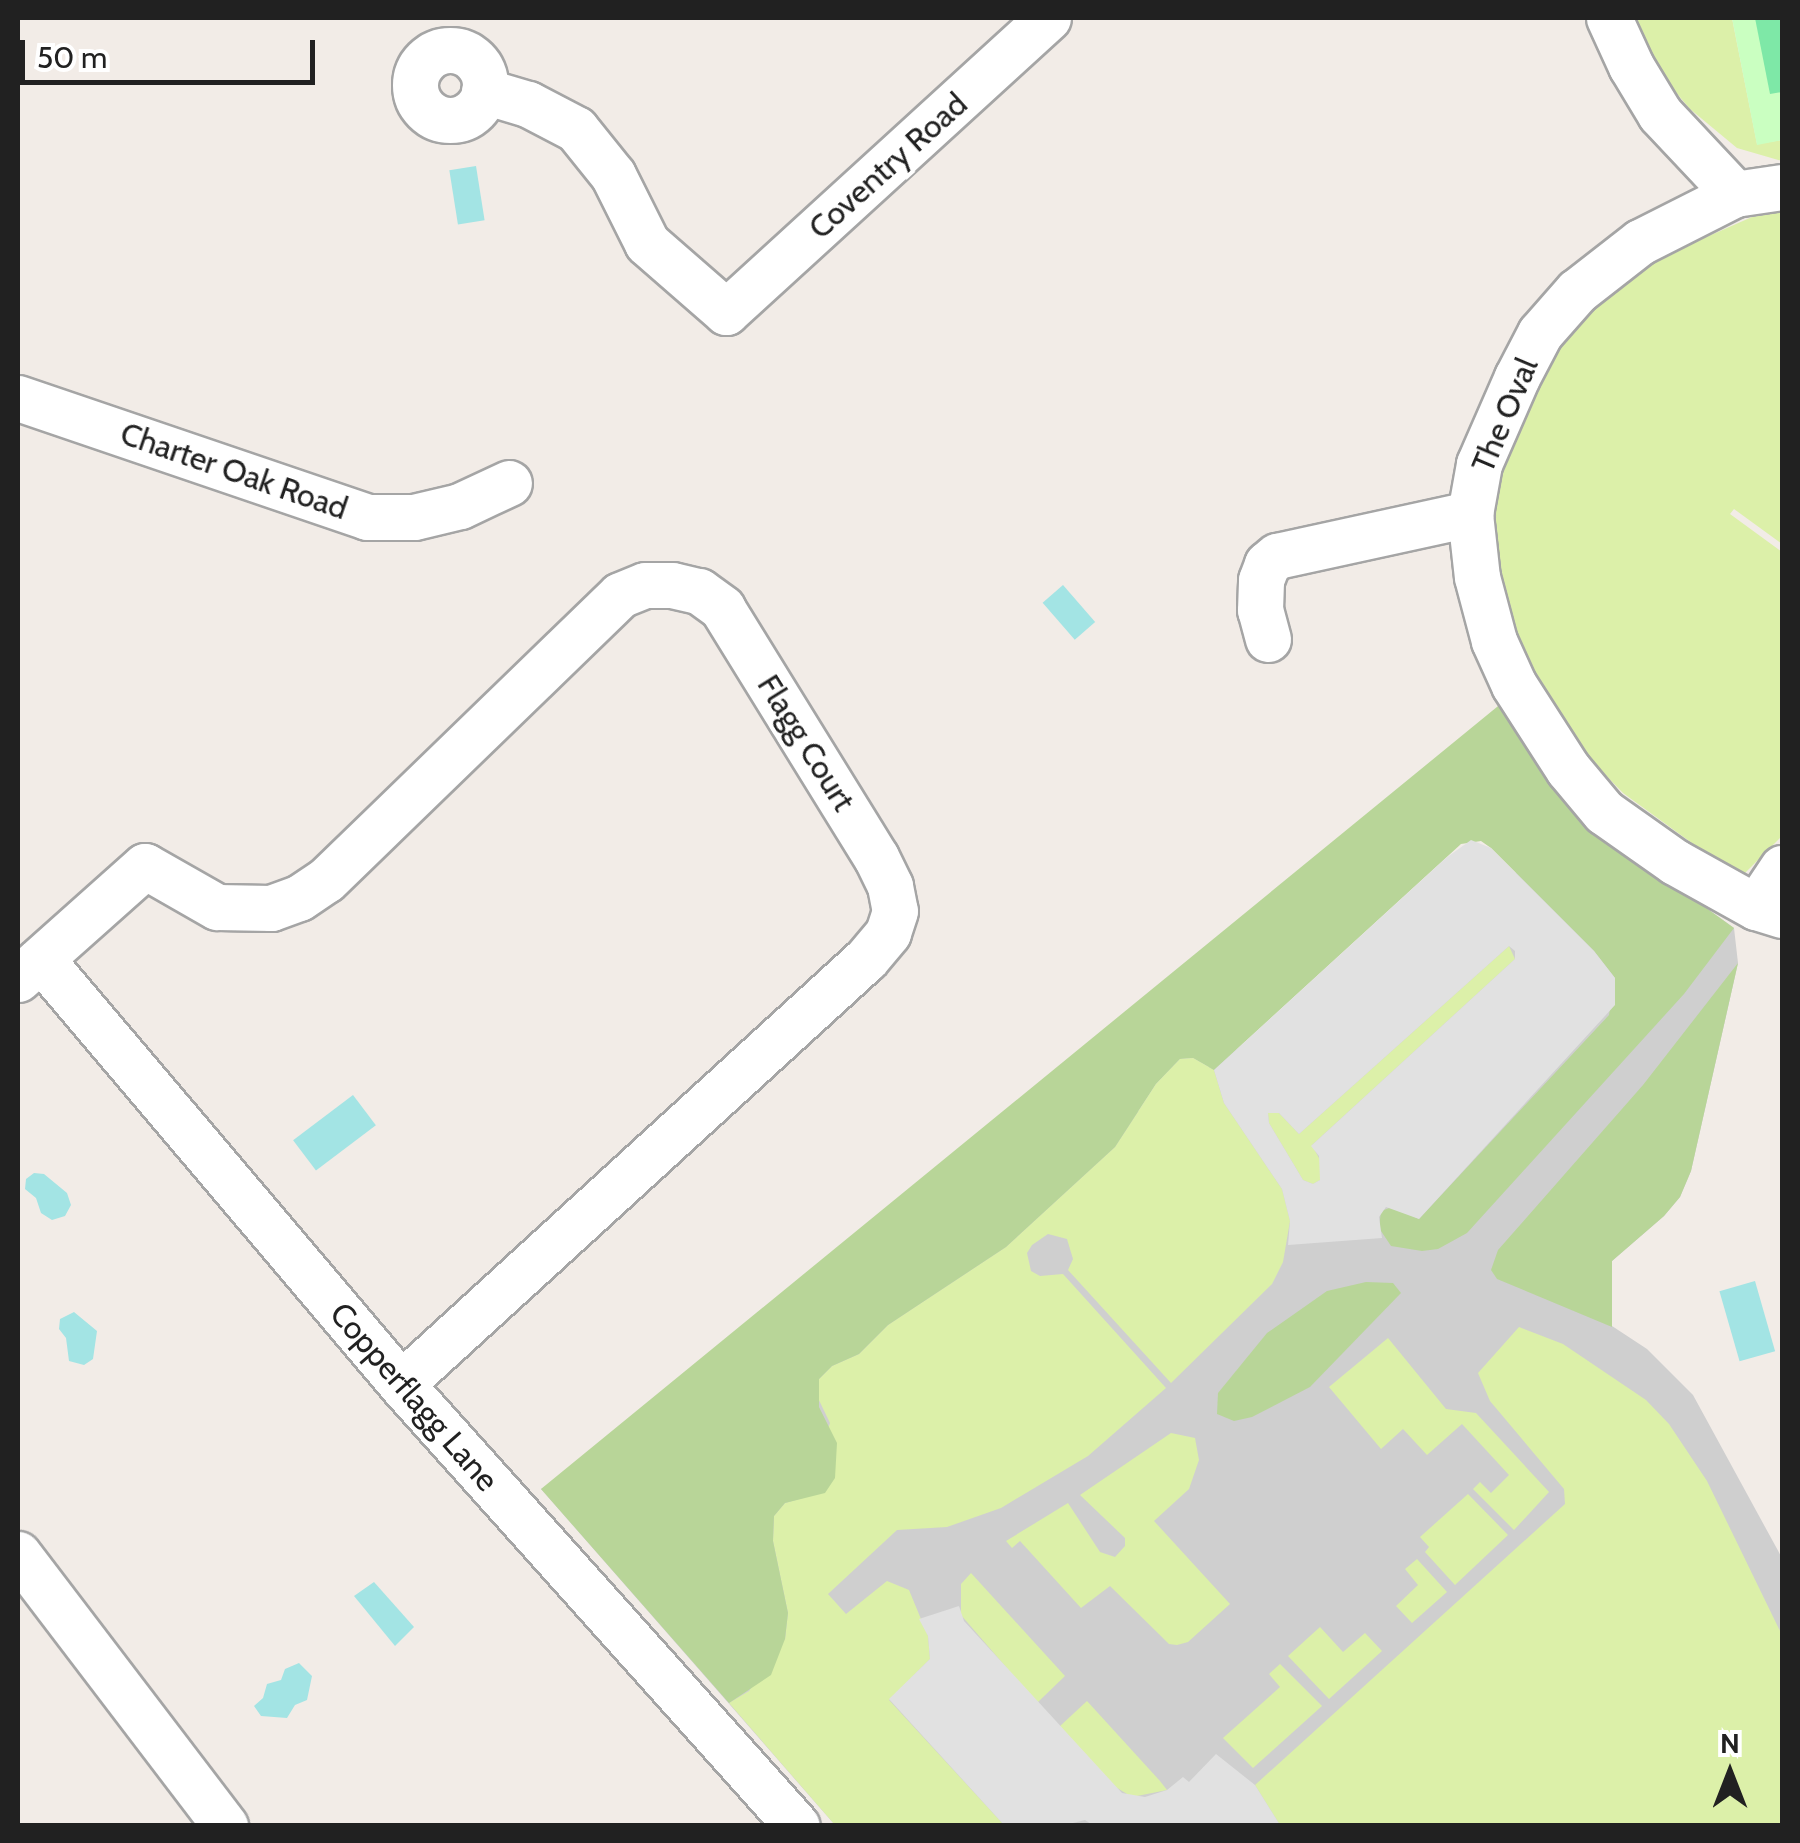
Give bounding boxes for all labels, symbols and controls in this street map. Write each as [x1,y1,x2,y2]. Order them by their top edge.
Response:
scale bar [25,20,320,82]
text: 50 m [37,39,107,76]
street label: Coventry Road [801,85,975,247]
street label: The Oval [1464,352,1546,478]
street label: Charter Oak Road [115,414,353,528]
street label: Flagg Court [749,668,863,818]
street label: Copperflagg Lane [322,1295,506,1499]
north arrow [1680,1723,1780,1823]
text: N [1720,1726,1740,1760]

